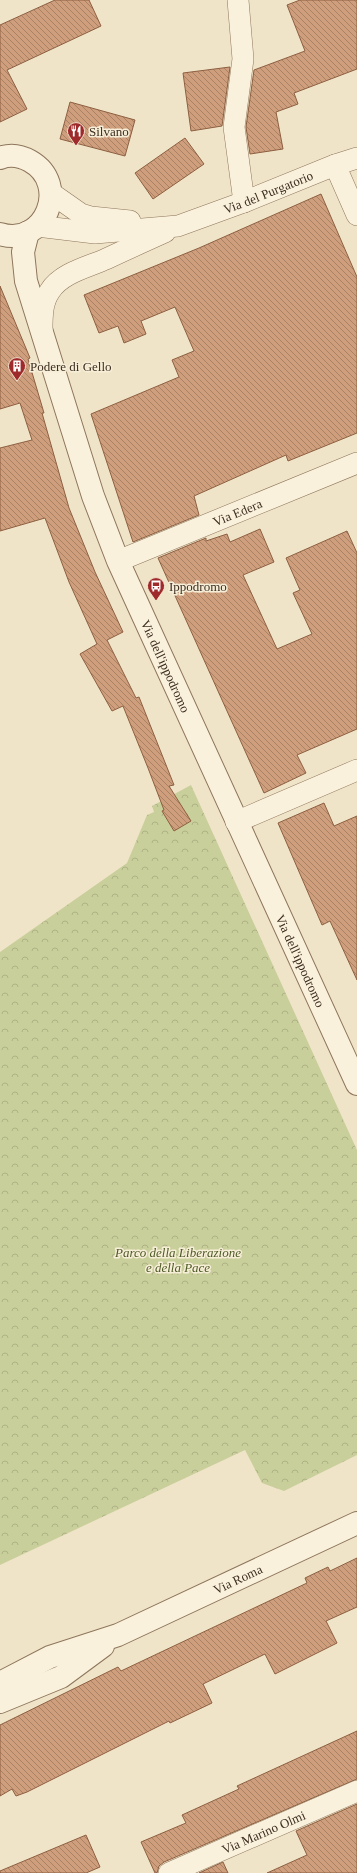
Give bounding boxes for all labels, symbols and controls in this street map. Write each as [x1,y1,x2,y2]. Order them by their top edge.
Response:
restaurant icon: Silvano [66,121,86,146]
place label: Silvano [89,124,129,139]
street label: Via del Purgatorio [221,168,315,217]
building icon: Podere di Gello [7,356,27,381]
place label: Podere di Gello [30,359,112,374]
street label: Via Edera [211,496,264,529]
bus stop icon: Ippodromo [146,576,166,601]
place label: Ippodromo [169,579,227,594]
street label: Via dell'ippodromo [138,617,193,715]
street label: Via dell'ippodromo [273,912,328,1010]
park label: Parco della Liberazione e della Pace [114,1245,241,1275]
street label: Via Roma [211,1561,265,1597]
street label: Via Marino Olmi [220,1807,308,1857]

